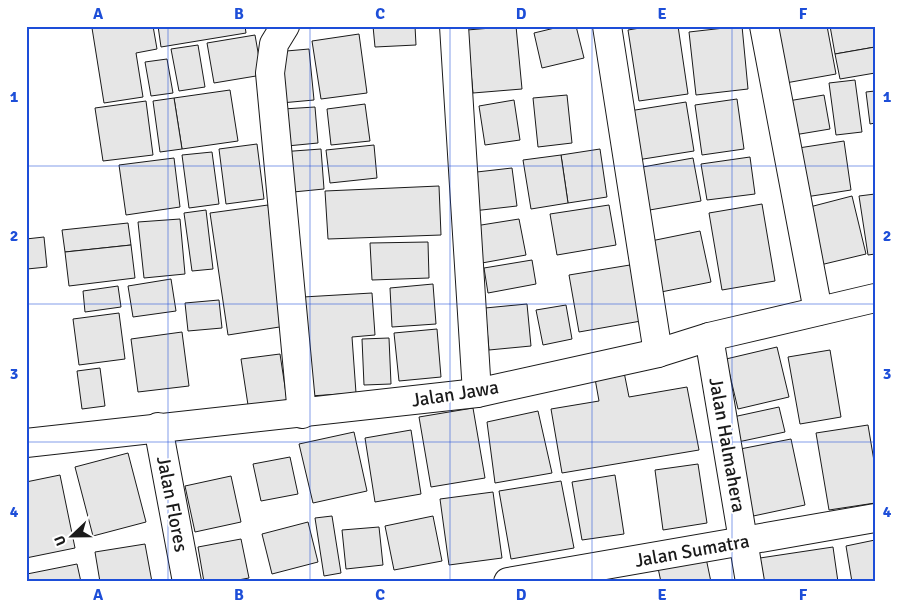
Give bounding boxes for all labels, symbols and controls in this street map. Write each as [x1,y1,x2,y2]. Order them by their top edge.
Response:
text: A [93,4,104,24]
text: B [234,4,244,24]
text: C [375,4,385,24]
text: D [516,4,527,24]
text: E [657,4,667,24]
text: F [799,4,808,24]
text: 1 [10,87,19,107]
text: 1 [883,87,892,107]
text: 2 [10,226,18,246]
text: 2 [883,226,891,246]
text: 3 [10,364,18,384]
text: 3 [883,364,891,384]
street label: Jalan Jawa [410,375,500,413]
street label: Jalan Halmahera [703,376,751,514]
street label: Jalan Flores [151,454,193,554]
text: 4 [10,502,19,522]
text: 4 [883,502,892,522]
north arrow [48,510,98,560]
street label: Jalan Sumatra [633,529,751,573]
text: U [51,533,70,548]
text: A [93,585,104,605]
text: B [234,585,244,605]
text: C [375,585,385,605]
text: D [516,585,527,605]
text: E [657,585,667,605]
text: F [799,585,808,605]

